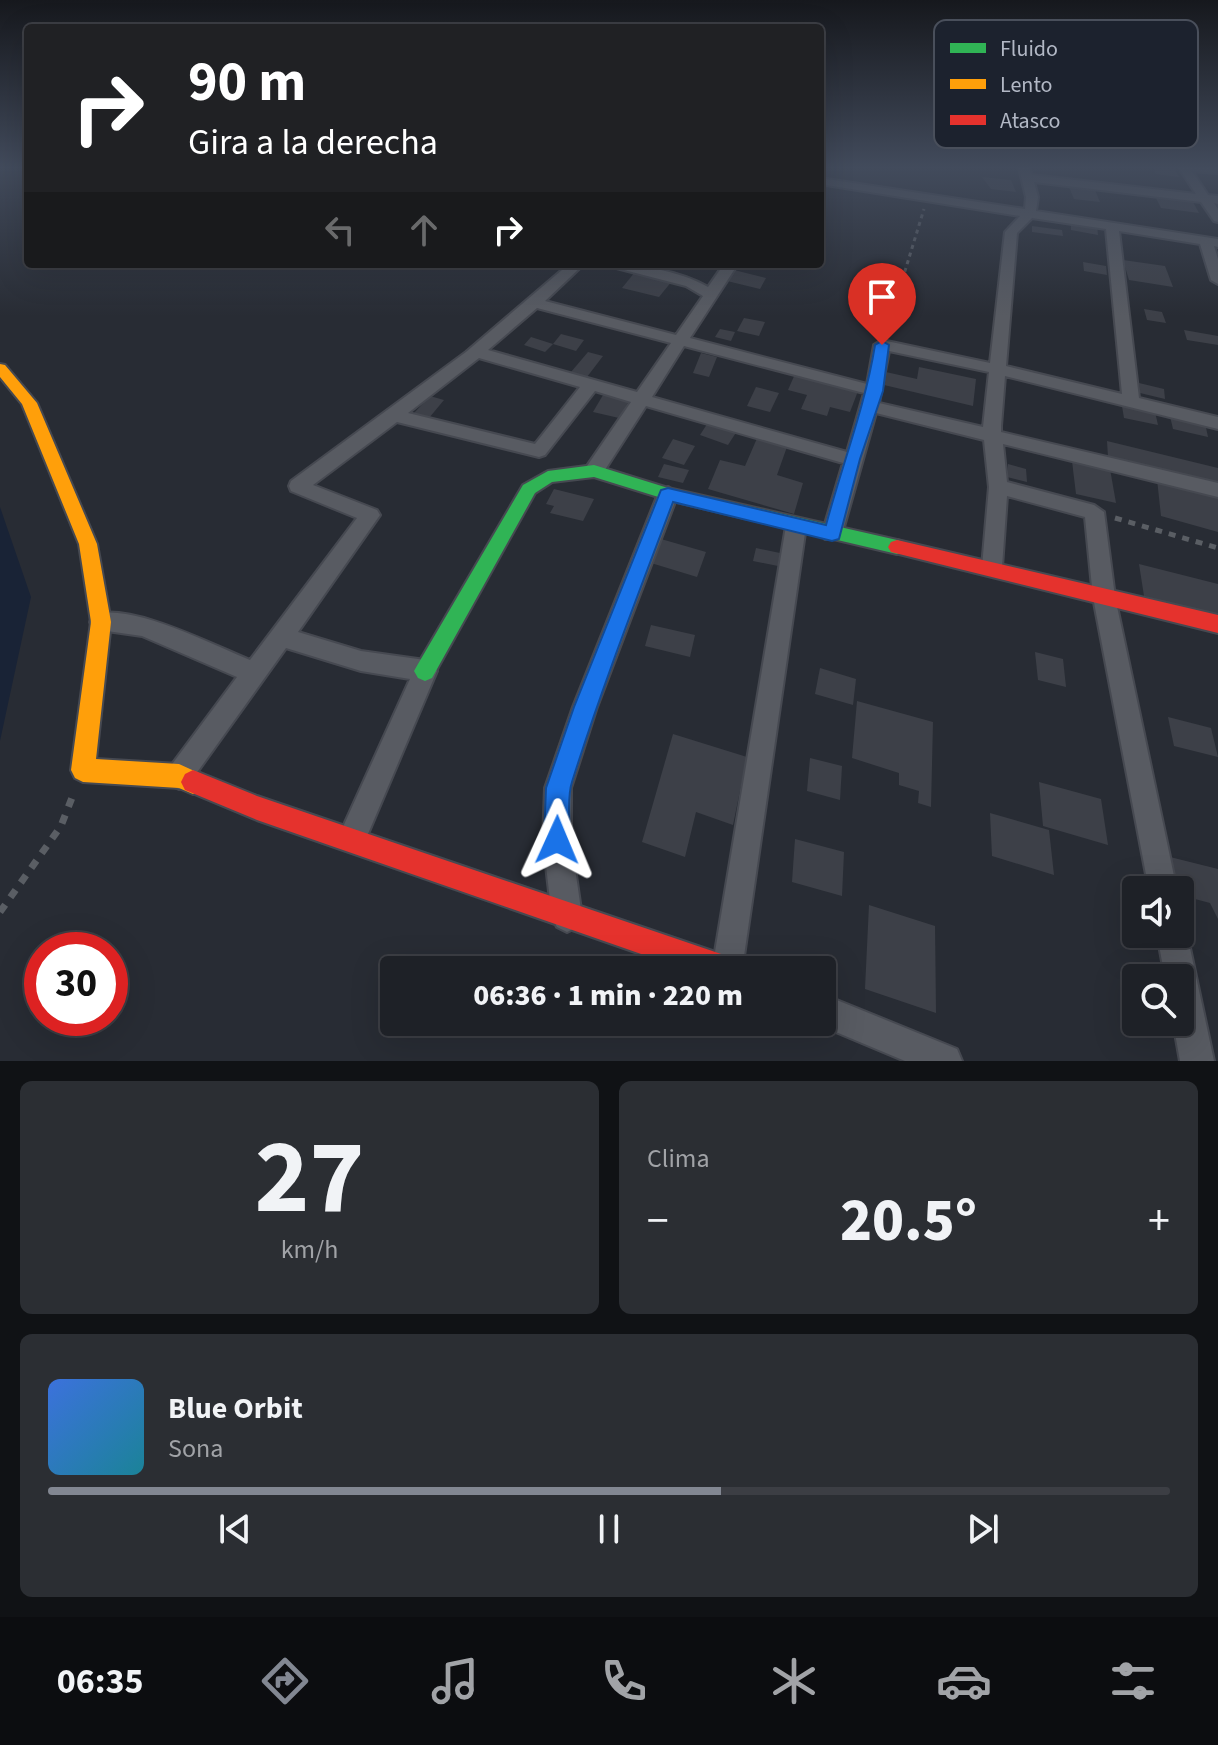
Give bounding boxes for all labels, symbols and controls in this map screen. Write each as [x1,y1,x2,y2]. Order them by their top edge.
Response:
legend [934,20,1198,148]
text: Fluido [1000,33,1058,65]
text: 90 m [188,43,306,122]
icon: right [56,56,160,160]
text: Lento [1000,69,1052,101]
text: Atasco [1000,105,1060,137]
text: Gira a la derecha [188,117,438,168]
icon: left [318,208,362,252]
icon: ahead [402,208,446,252]
icon: right [486,208,530,252]
pin [848,263,916,345]
icon: arrive [860,275,904,319]
position arrow [515,798,599,882]
map controls [1122,876,1194,1036]
button: sound [1122,876,1194,948]
speed limit sign: 30 [24,932,128,1036]
button: search [1122,964,1194,1036]
text: 06:36 · 1 min · 220 m [473,974,743,1017]
text: 27 [255,1105,364,1253]
text: Clima [647,1140,710,1177]
text: 20.5° [840,1179,977,1264]
text: − [647,1190,669,1253]
text: + [1148,1190,1170,1253]
text: km/h [281,1231,338,1268]
text: Blue Orbit [168,1387,303,1430]
text: Sona [168,1430,223,1467]
icon: previous [213,1507,257,1551]
icon: pause [587,1507,631,1551]
icon: next [961,1507,1005,1551]
icon: directions [257,1653,313,1709]
icon: music [427,1653,483,1709]
icon: phone [596,1653,652,1709]
icon: climate [766,1653,822,1709]
icon: car [936,1653,992,1709]
icon: filters [1105,1653,1161,1709]
text: 06:35 [57,1656,144,1707]

